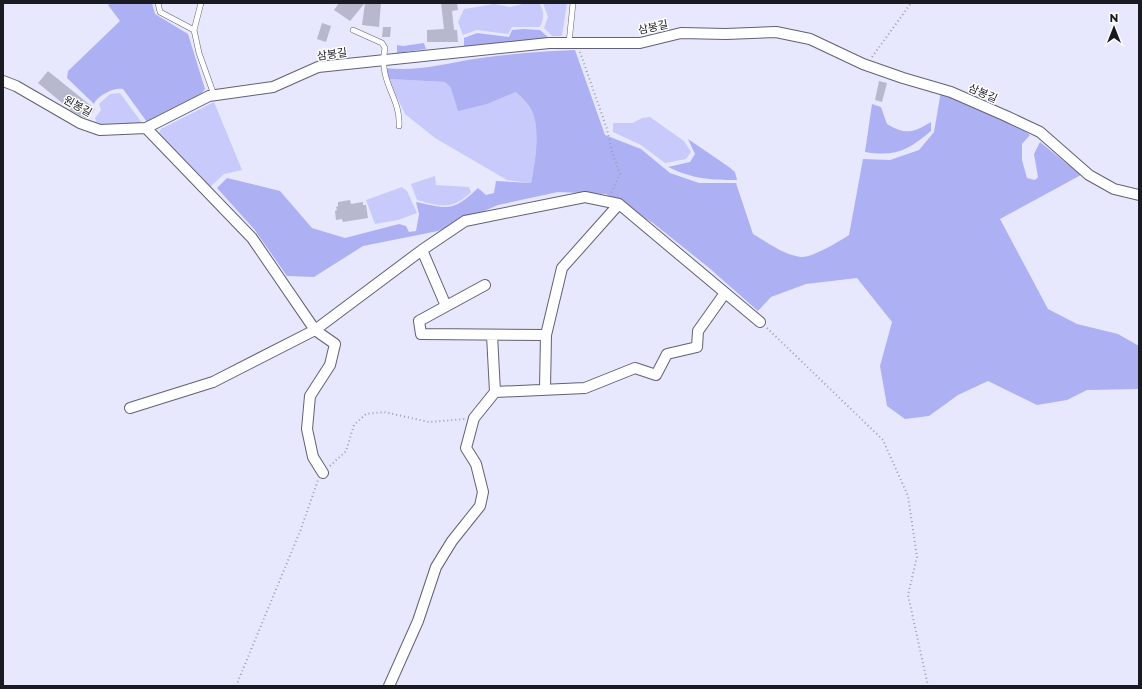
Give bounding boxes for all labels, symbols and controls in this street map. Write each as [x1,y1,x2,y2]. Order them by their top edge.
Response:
north arrow [1094,8,1134,48]
text: N [1110,11,1118,25]
street label: 삼봉길 [637,17,669,37]
street label: 삼봉길 [316,45,348,63]
street label: 삼봉길 [966,80,1000,106]
street label: 원봉길 [61,93,95,119]

